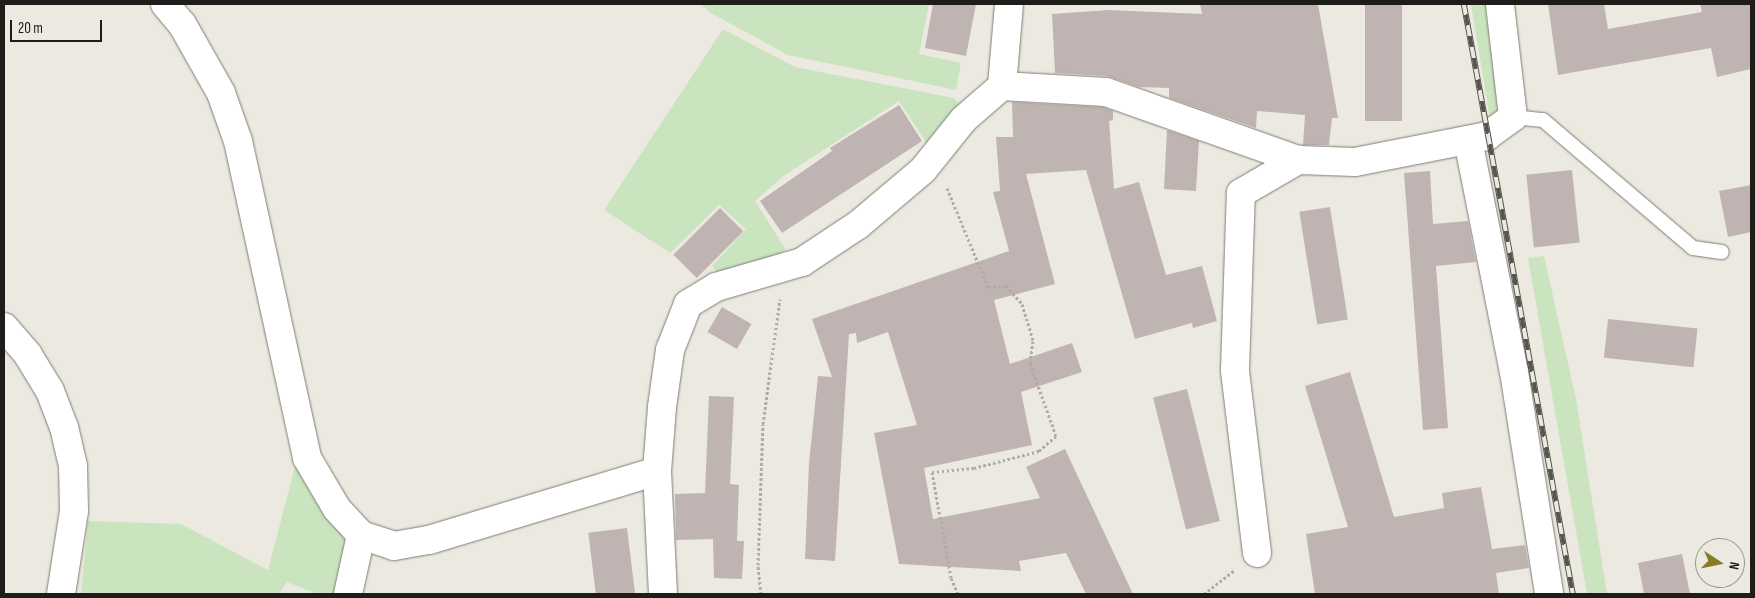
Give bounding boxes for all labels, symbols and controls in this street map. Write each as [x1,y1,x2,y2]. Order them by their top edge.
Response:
scale bar [12,10,105,42]
text: 20 m [18,19,43,38]
north arrow [1695,538,1745,588]
text: N [1725,560,1743,571]

